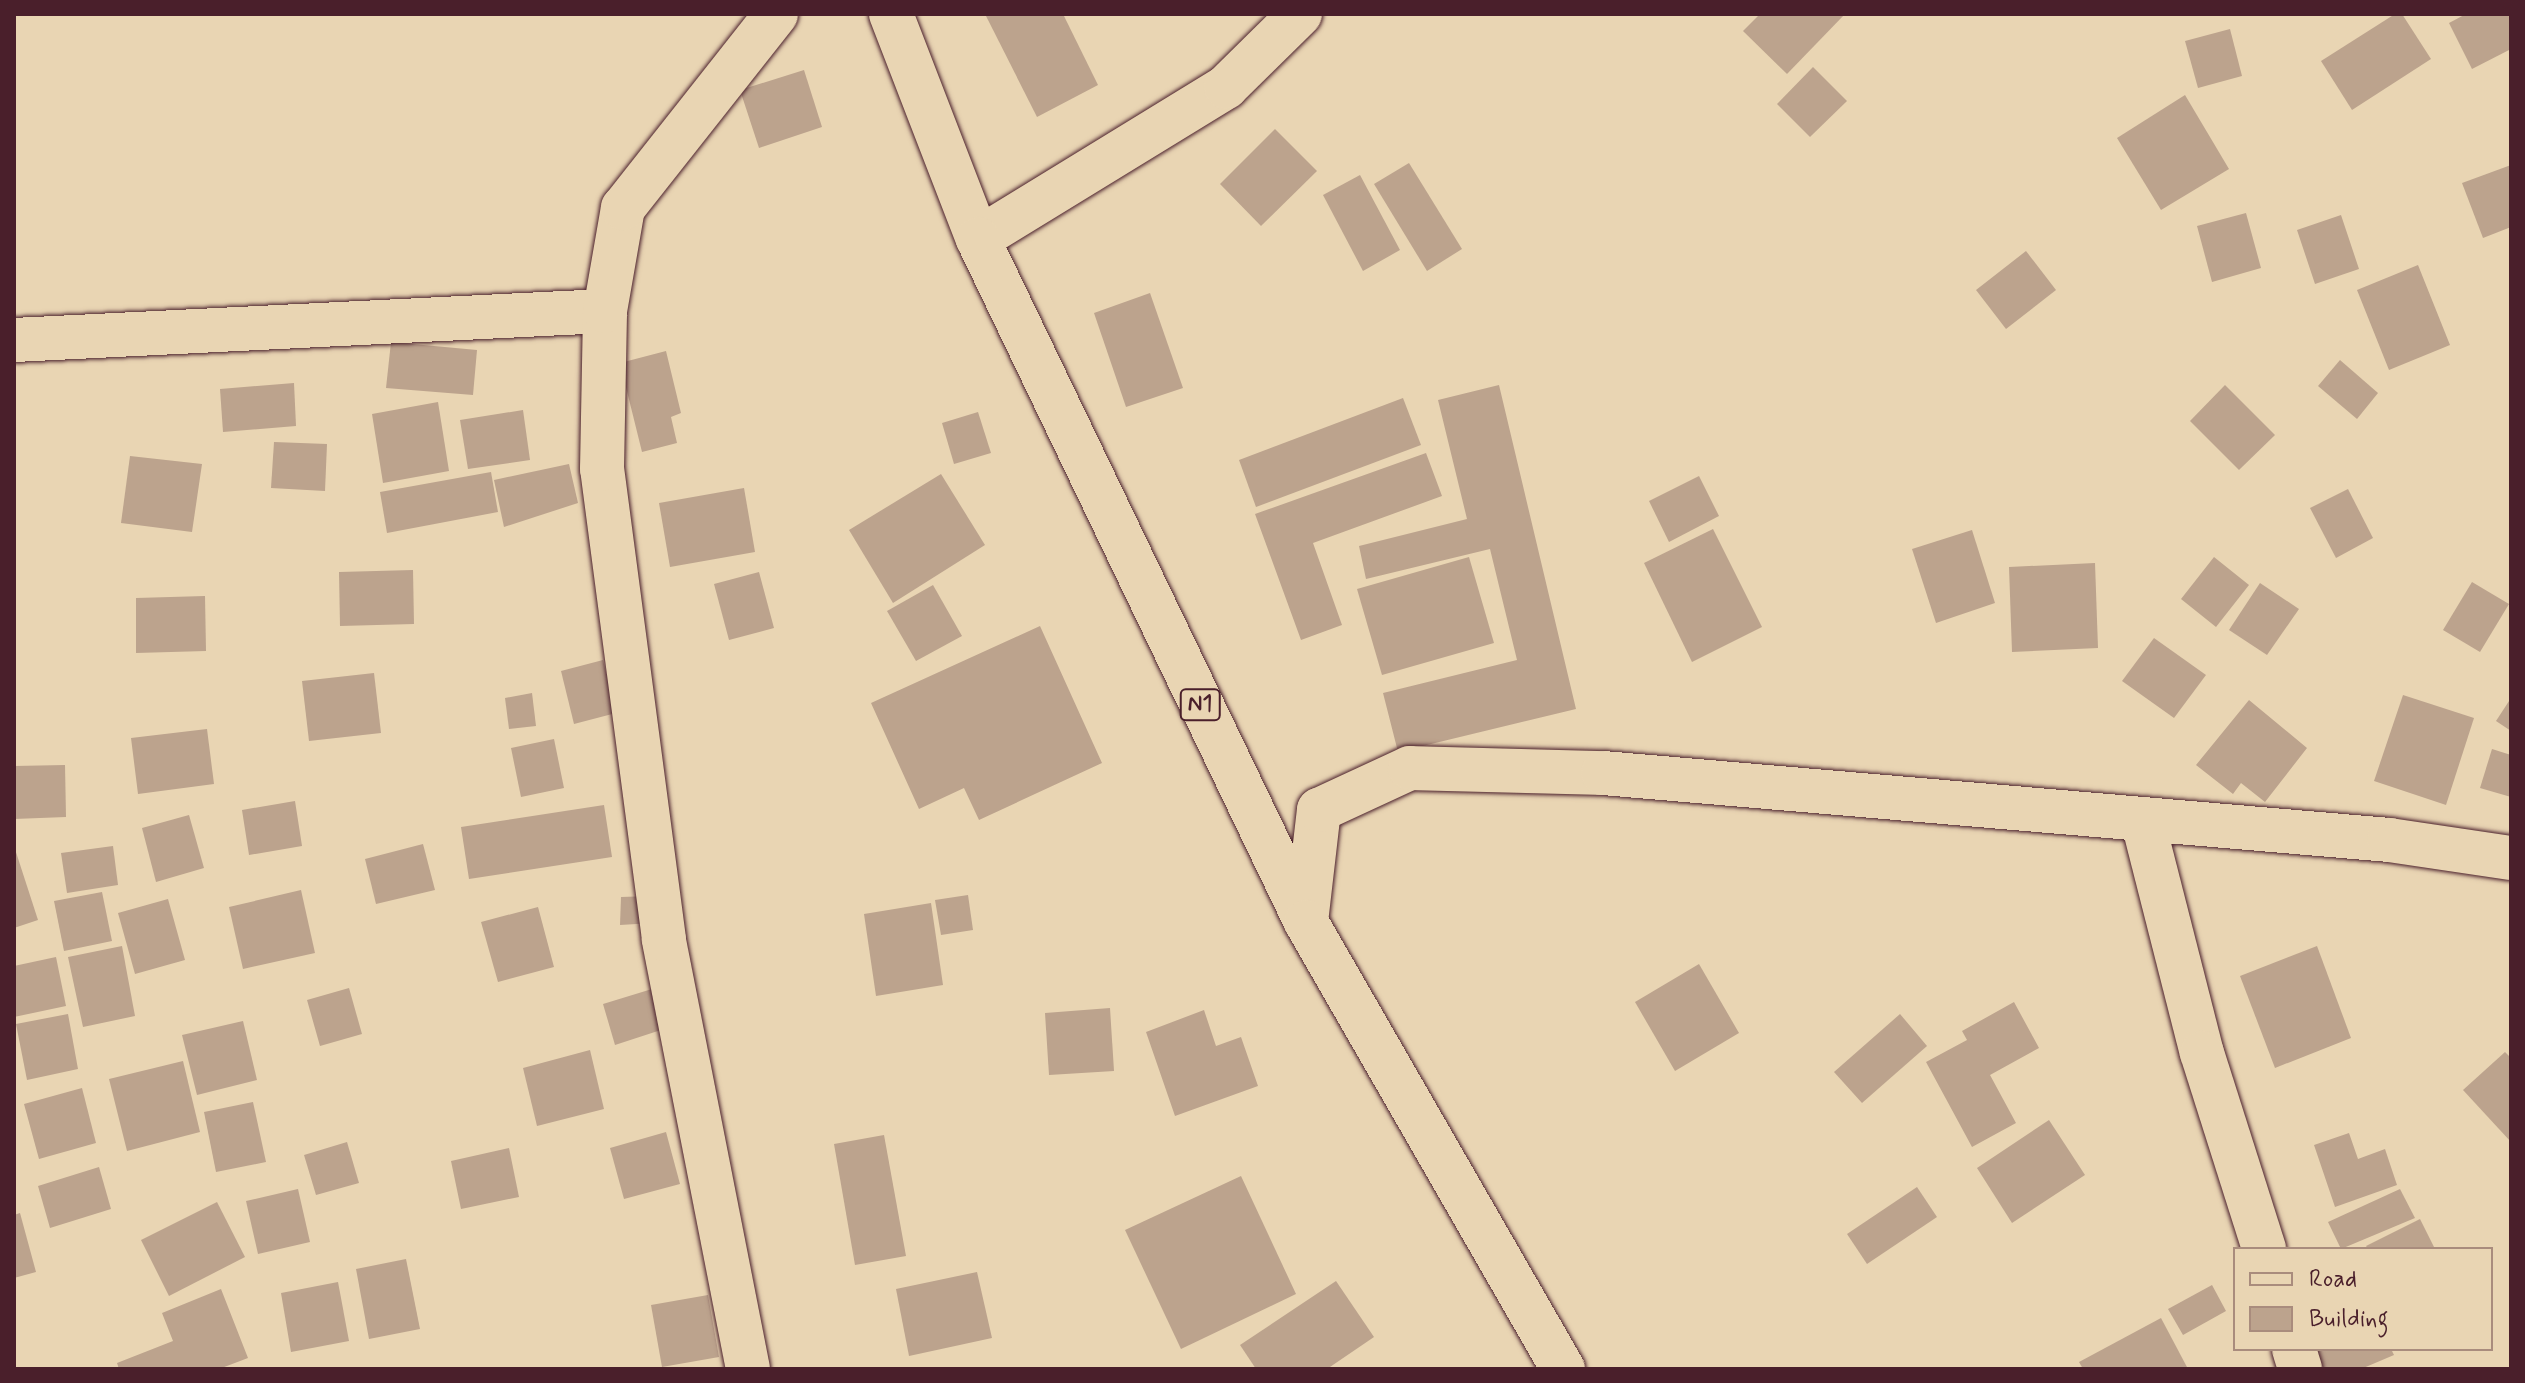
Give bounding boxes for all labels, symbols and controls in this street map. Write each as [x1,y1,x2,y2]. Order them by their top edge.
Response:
road number: N1 [1178,687,1222,723]
legend [2233,1247,2493,1351]
text: Road [2309,1264,2357,1295]
text: Building [2309,1304,2389,1335]

